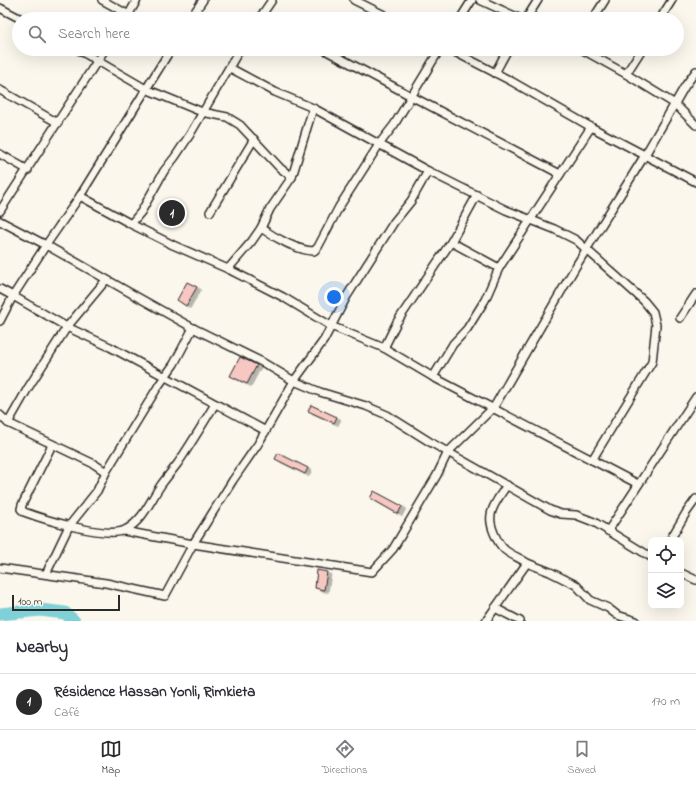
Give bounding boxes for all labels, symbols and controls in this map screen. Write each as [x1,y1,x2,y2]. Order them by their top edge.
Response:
search box [12,12,684,56]
icon: search [26,23,48,45]
text: Search here [58,23,130,45]
pin: 1 [159,198,185,228]
your location [324,287,344,307]
map controls [648,537,684,609]
button: locate [648,537,684,573]
button: layers [648,573,684,609]
scale bar [12,593,120,612]
text: 100 m [18,594,42,610]
text: Nearby [16,635,68,660]
text: Résidence Hassan Yonli, Rimkieta [54,681,255,703]
text: 1 [27,692,31,711]
text: 170 m [652,692,680,711]
text: Café [54,703,79,722]
tab: Map [100,738,122,778]
tab: Directions [322,738,367,778]
tab: Saved [567,738,596,778]

